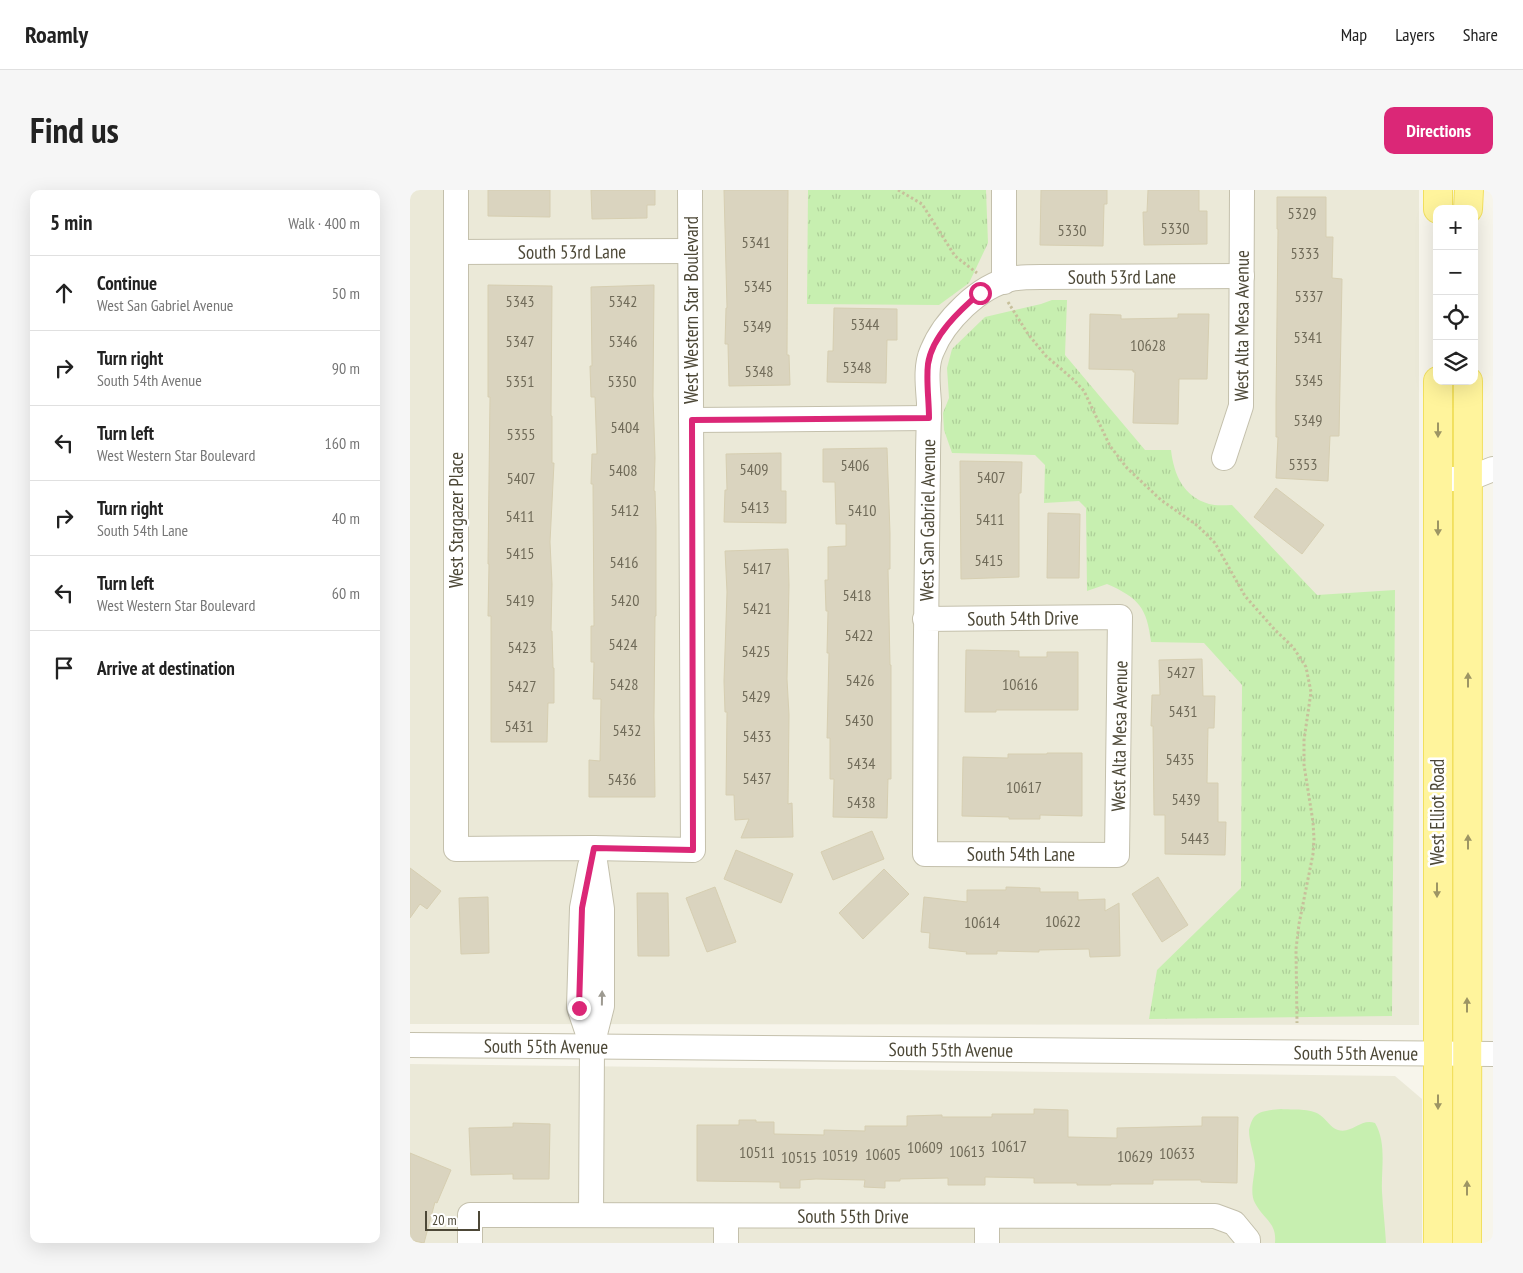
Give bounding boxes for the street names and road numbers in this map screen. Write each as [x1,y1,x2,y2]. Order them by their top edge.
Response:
street label: West Western Star Boulevard [679,216,703,404]
street label: South 53rd Lane [518,239,626,264]
street label: West Alta Mesa Avenue [1229,250,1254,401]
street label: South 53rd Lane [1068,264,1176,289]
street label: West San Gabriel Avenue [914,439,940,601]
street label: West Stargazer Place [444,452,468,588]
street label: South 54th Drive [967,605,1079,631]
street label: West Alta Mesa Avenue [1106,660,1132,812]
street label: West Elliot Road [1425,759,1449,865]
street label: South 54th Lane [967,842,1075,866]
street label: South 55th Avenue [484,1034,609,1059]
street label: South 55th Avenue [889,1037,1014,1062]
street label: South 55th Avenue [1294,1040,1419,1065]
street label: South 55th Drive [797,1204,909,1228]

